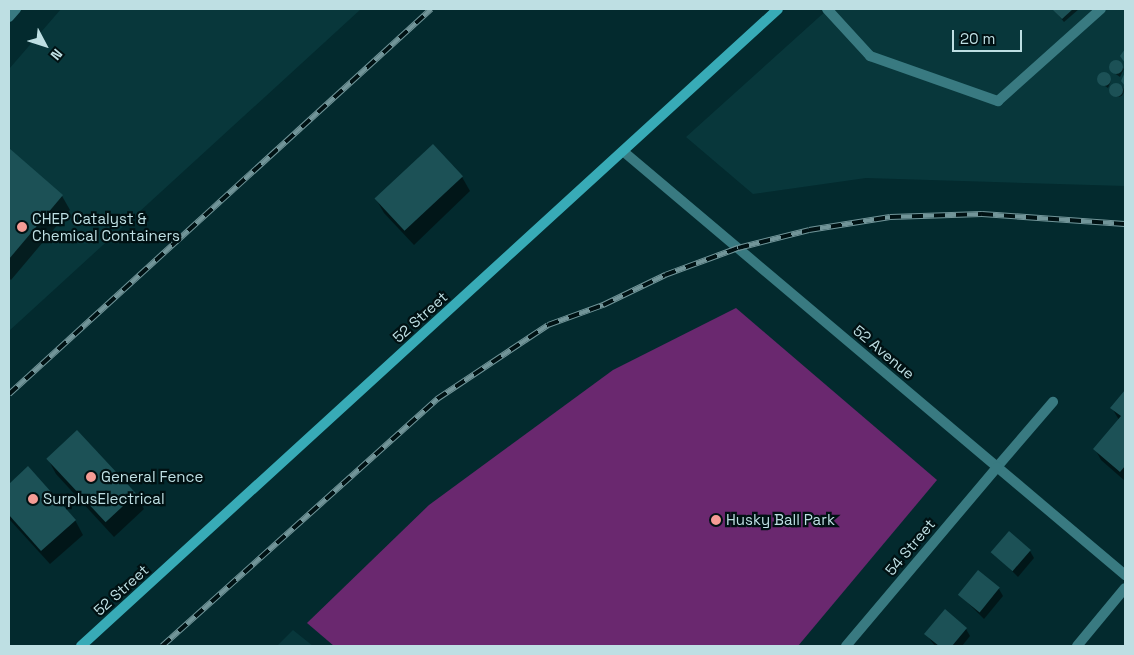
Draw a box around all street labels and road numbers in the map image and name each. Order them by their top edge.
street label: 52 Street [389,288,451,346]
street label: 52 Avenue [850,321,918,383]
street label: 54 Street [881,515,939,579]
street label: 52 Street [90,561,152,619]

